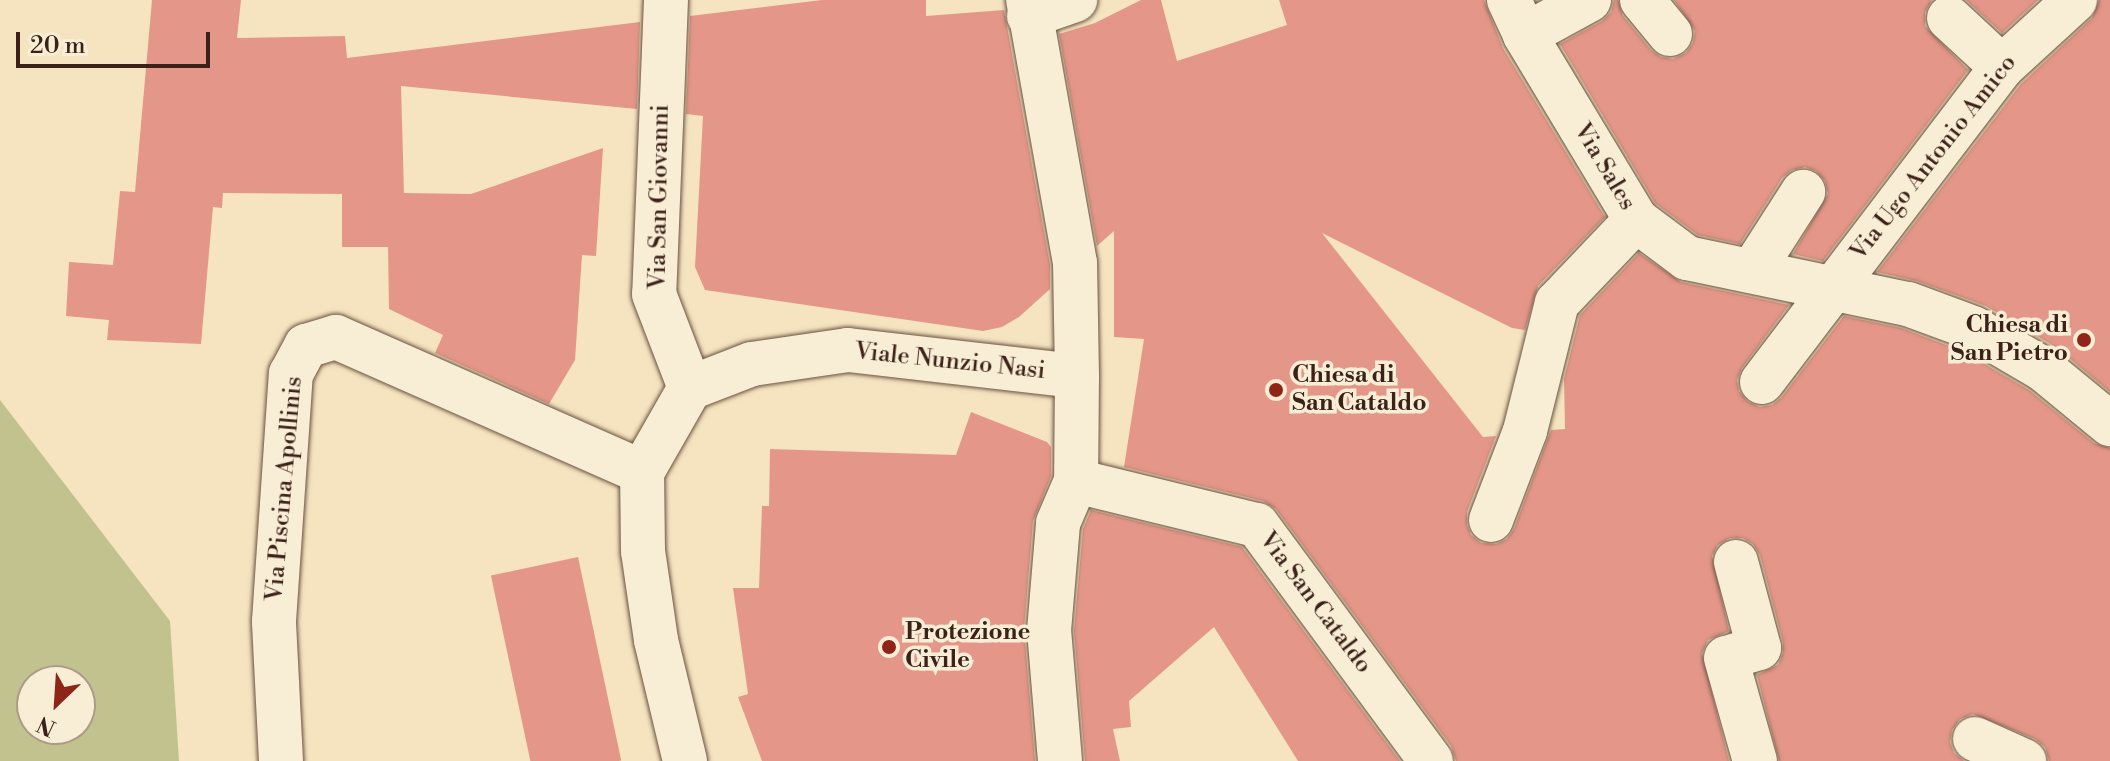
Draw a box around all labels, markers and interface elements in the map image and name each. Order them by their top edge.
scale bar [20,16,214,66]
text: 20 m [30,31,86,61]
street label: Via Ugo Antonio Amico [1845,49,2023,267]
street label: Via San Giovanni [644,104,676,290]
street label: Via Sales [1567,118,1641,216]
place label: Chiesa di San Pietro [1951,312,2068,368]
marker: Chiesa di San Pietro [2075,331,2093,349]
street label: Viale Nunzio Nasi [853,338,1047,386]
place label: Chiesa di San Cataldo [1292,362,1427,418]
street label: Via Piscina Apollinis [261,375,309,603]
marker: Chiesa di San Cataldo [1267,381,1285,399]
street label: Via San Cataldo [1252,527,1378,679]
place label: Protezione Civile [905,619,1030,675]
marker: Protezione Civile [880,638,898,656]
north arrow [16,665,96,745]
text: N [33,709,60,741]

